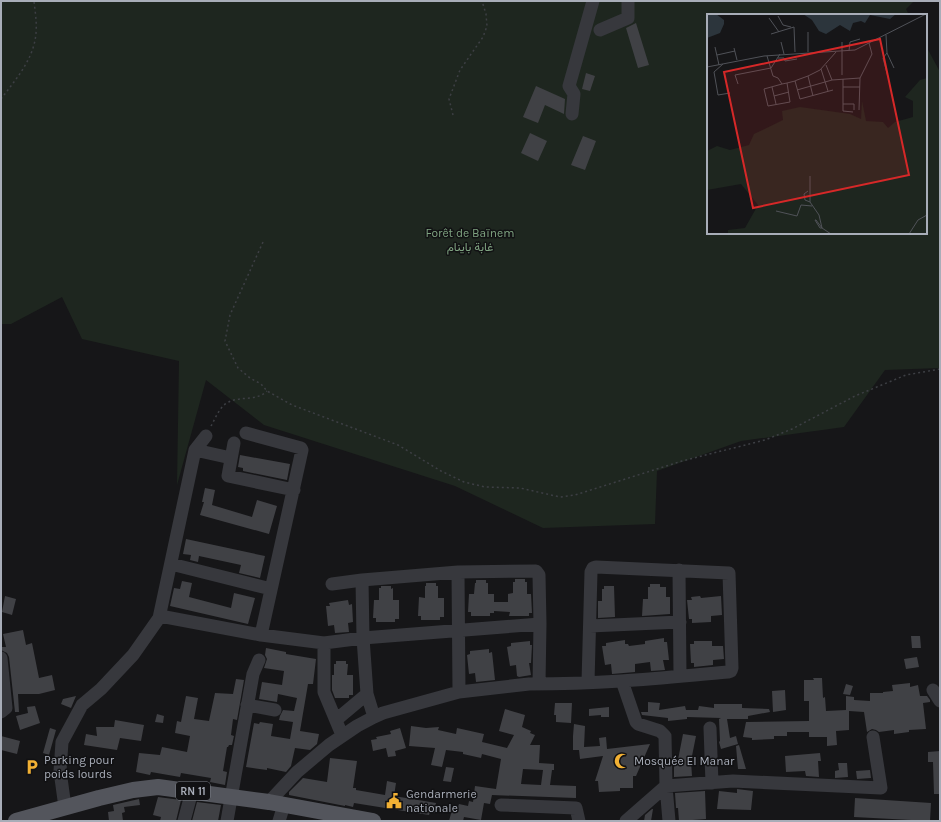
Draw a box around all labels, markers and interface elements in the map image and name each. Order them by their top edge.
inset map [707,14,927,234]
park label: Forêt de Baïnem غابة باينام [426,226,514,255]
mosque icon: Mosquée El Manar [613,752,631,770]
place label: Parking pour poids lourds [44,753,115,781]
place label: Mosquée El Manar [634,754,735,768]
parking icon: Parking pour poids lourds [23,758,41,776]
road number: RN 11 [176,782,210,800]
place label: Gendarmerie nationale [406,787,477,815]
public building icon: Gendarmerie nationale [385,792,403,810]

